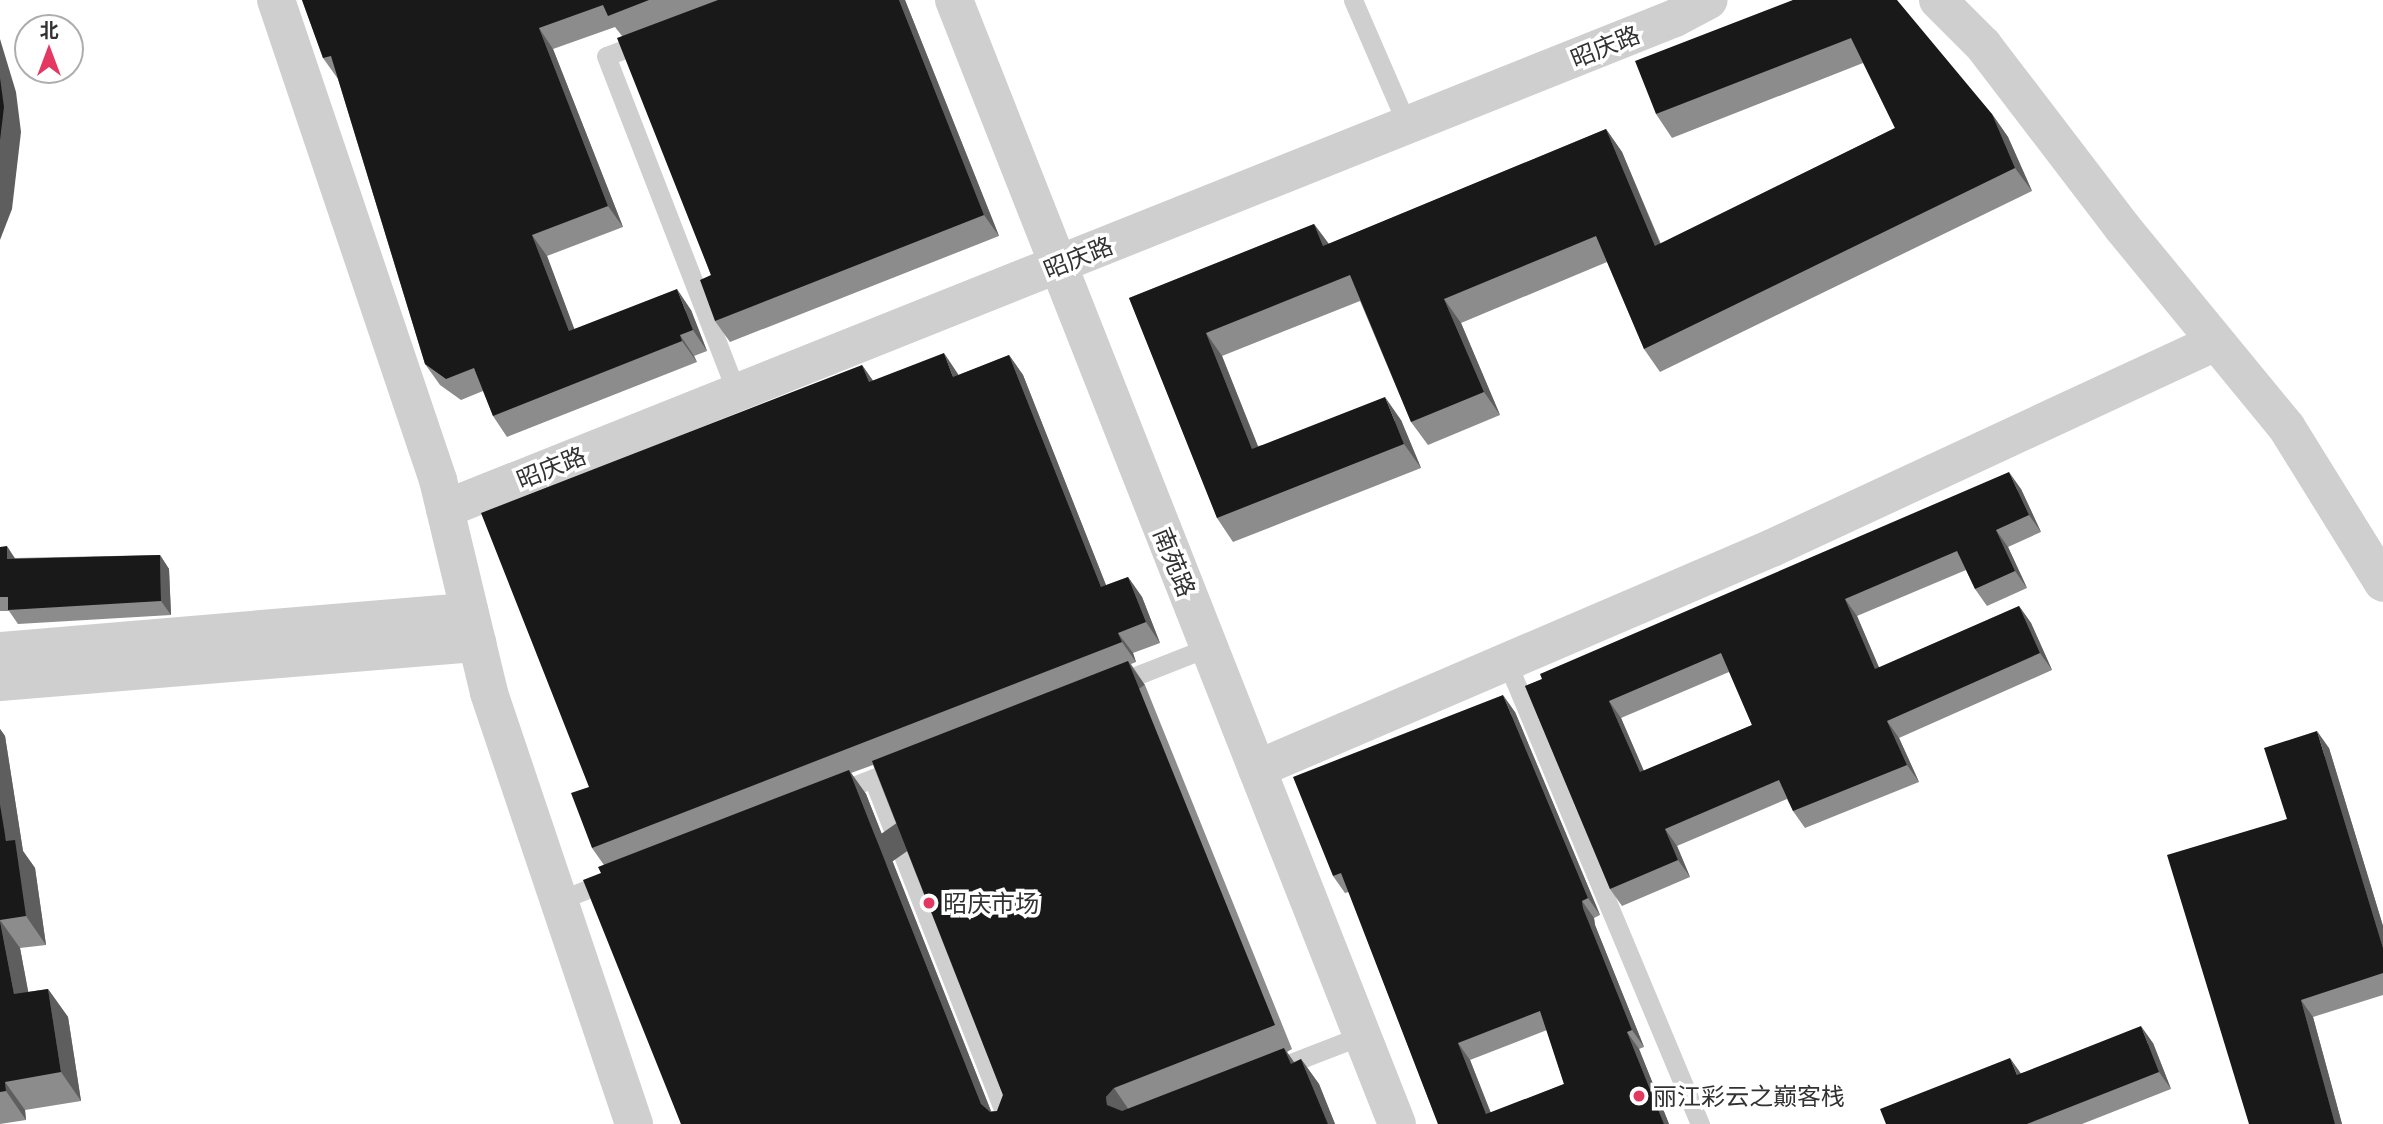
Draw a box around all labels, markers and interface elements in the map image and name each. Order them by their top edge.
north arrow [14,14,84,84]
text: 北 [39,18,59,41]
street label: 昭庆路 [1566,19,1644,73]
street label: 昭庆路 [1039,230,1117,284]
street label: 昭庆路 [512,440,590,494]
street label: 南苑路 [1148,523,1202,601]
place label: 昭庆市场 [943,889,1039,917]
marker: 昭庆市场 [921,895,937,911]
place label: 丽江彩云之巅客栈 [1653,1082,1845,1110]
marker: 丽江彩云之巅客栈 [1631,1088,1647,1104]

